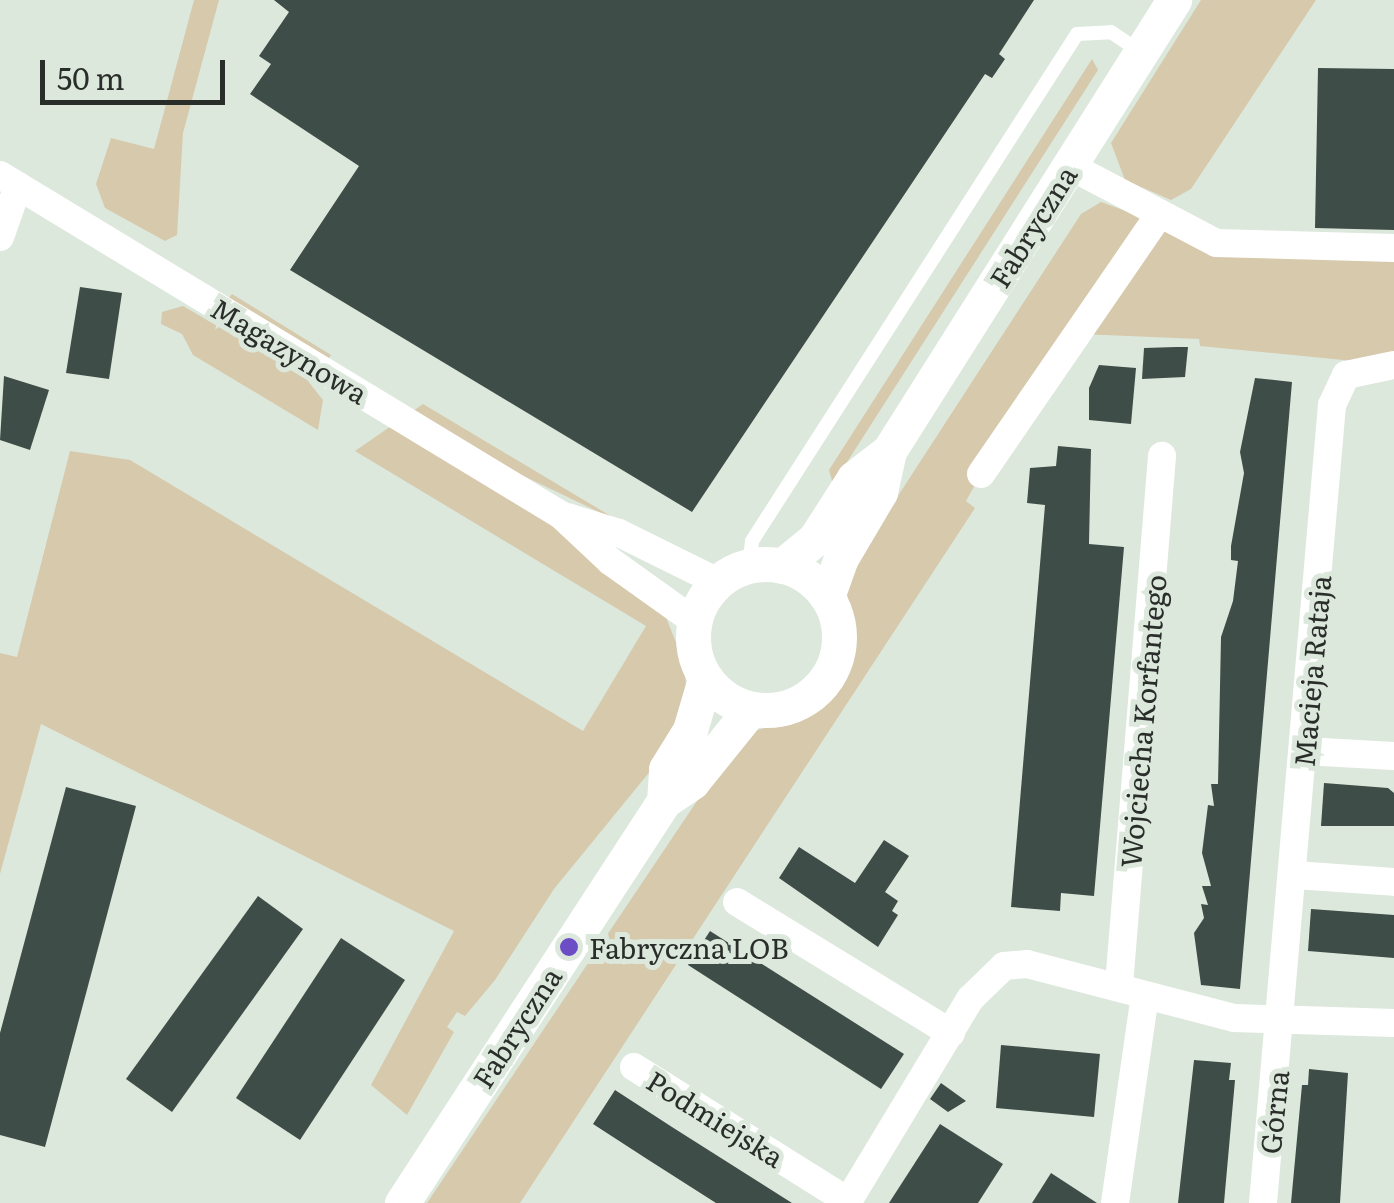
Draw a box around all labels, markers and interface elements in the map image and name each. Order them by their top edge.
scale bar [45,40,230,102]
text: 50 m [57,55,125,99]
street label: Fabryczna [981,159,1083,293]
street label: Magazynowa [206,290,374,410]
street label: Wojciecha Korfantego [1112,573,1172,869]
street label: Macieja Rataja [1286,574,1336,768]
place label: Fabryczna LOB [589,930,789,964]
marker: Fabryczna LOB [558,936,580,958]
street label: Fabryczna [465,960,567,1094]
street label: Podmiejska [641,1063,791,1173]
street label: Górna [1252,1068,1294,1156]

